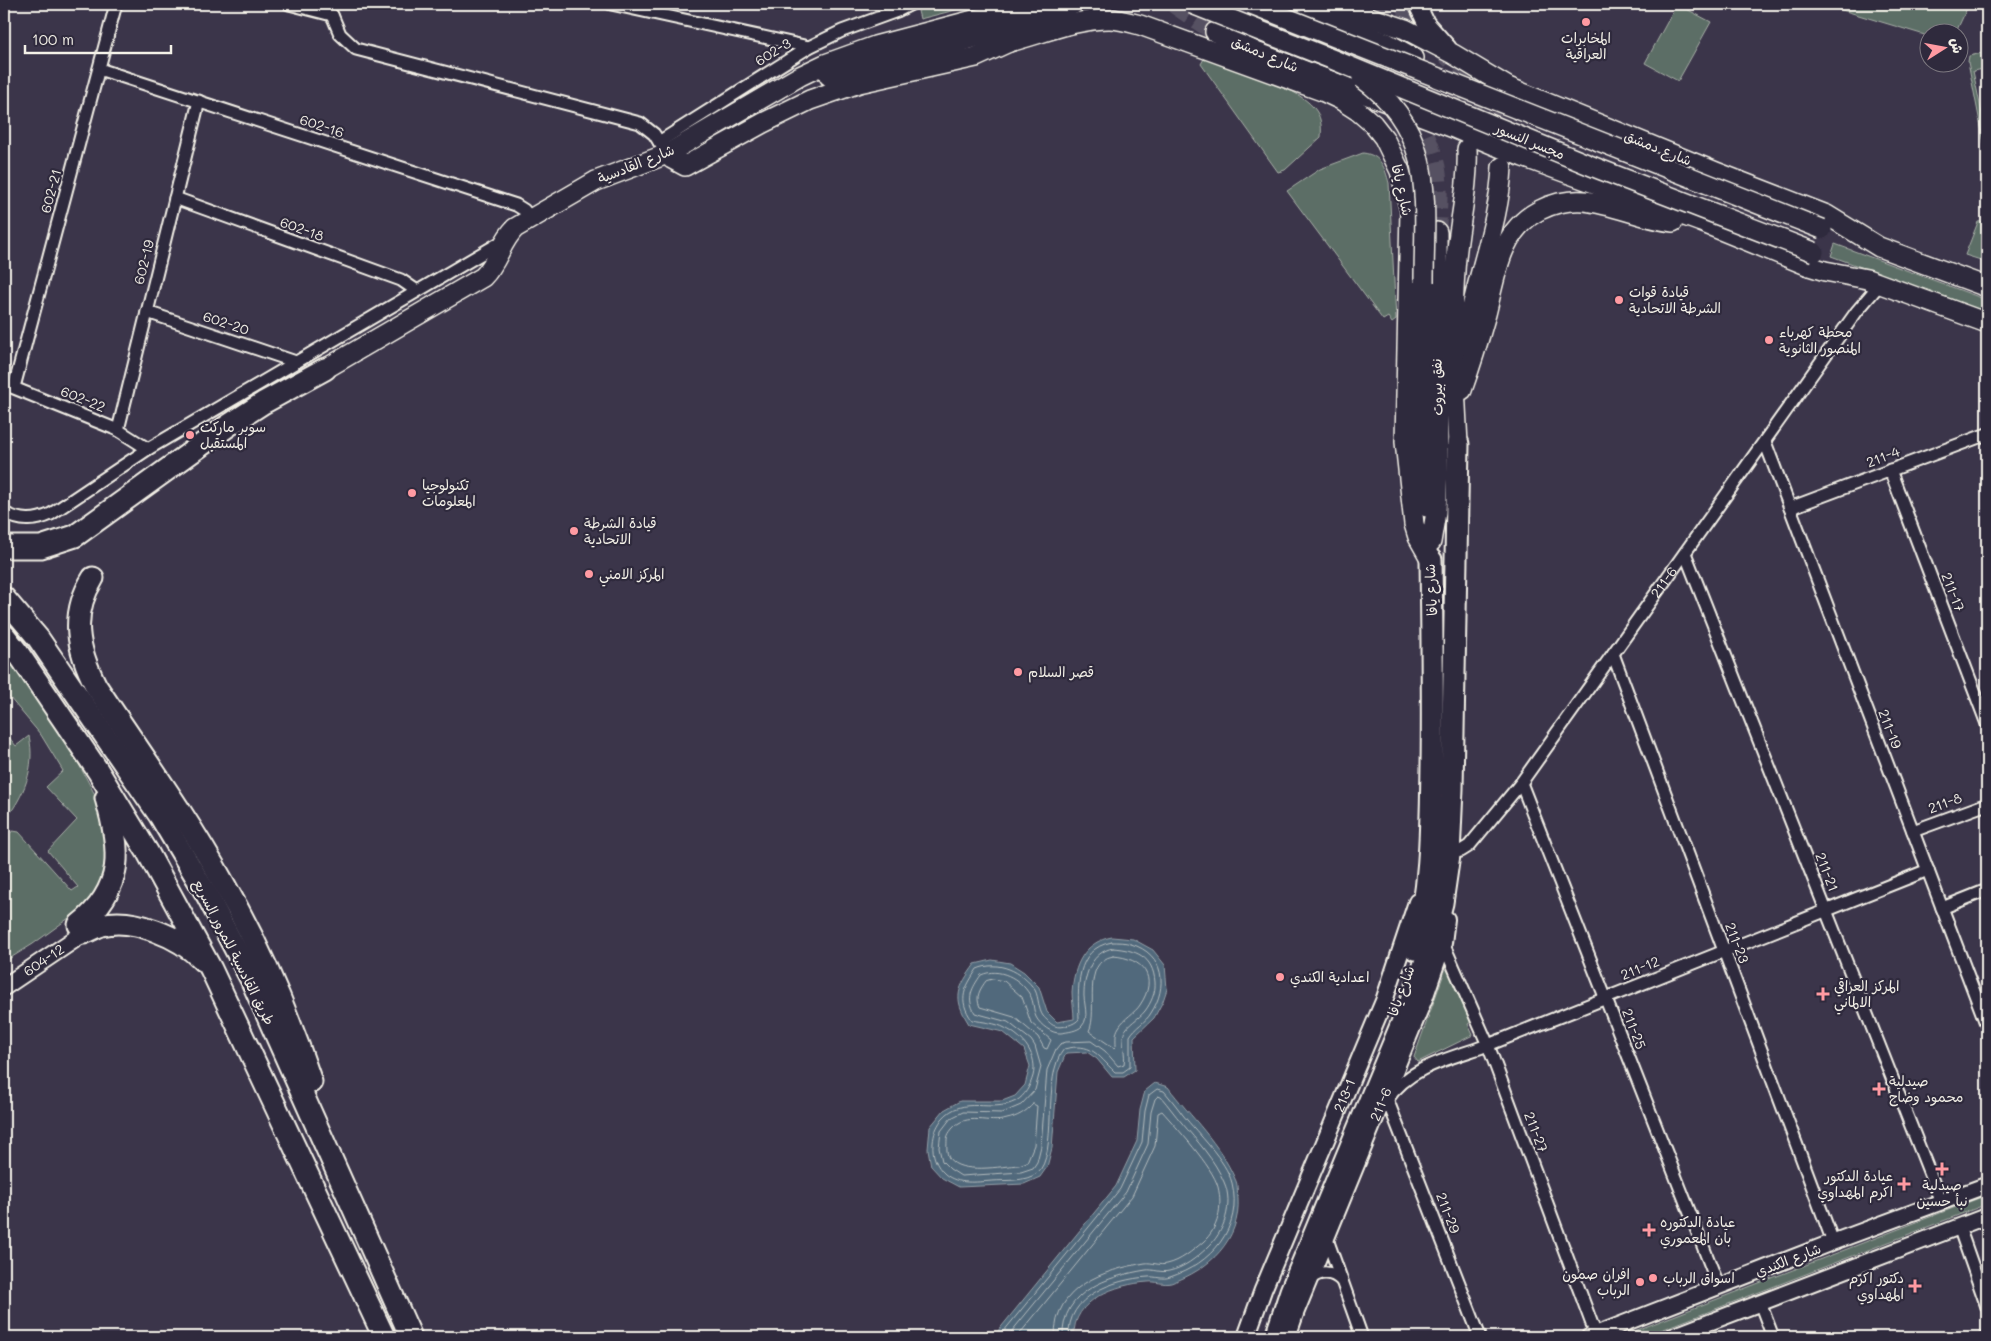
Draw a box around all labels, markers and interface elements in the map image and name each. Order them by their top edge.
marker: المخابرات العراقية [1580,16,1592,28]
scale bar [25,22,171,54]
north arrow [1918,22,1968,72]
place label: المخابرات العراقية [1561,28,1611,63]
text: 100 m [32,29,74,49]
street label: شارع دمشق [1228,31,1302,77]
street label: 602-3 [751,33,794,70]
text: ش [1946,36,1968,55]
street label: 602-16 [298,109,347,142]
street label: مجسر النسور [1491,118,1568,163]
street label: شارع دمشق [1621,125,1695,171]
street label: شارع القادسية [595,139,677,189]
street label: شارع يافا [1386,162,1418,218]
street label: 602-21 [36,167,65,215]
street label: 602-18 [278,212,327,245]
street label: 602-19 [129,238,158,286]
place label: قيادة قوات الشرطة الاتحادية [1629,282,1721,317]
marker: قيادة قوات الشرطة الاتحادية [1613,294,1625,306]
street label: 602-20 [201,306,252,339]
place label: محطة كهرباء المنصور الثانوية [1779,322,1861,358]
marker: محطة كهرباء المنصور الثانوية [1763,334,1775,346]
street label: نفق بيروت [1427,358,1446,416]
street label: 602-22 [58,381,108,416]
place label: سوبر ماركت المستقبل [200,417,266,452]
marker: سوبر ماركت المستقبل [184,429,196,441]
street label: 211-4 [1863,441,1903,472]
place label: تكنولوجيا المعلومات [422,475,476,510]
marker: تكنولوجيا المعلومات [406,487,418,499]
place label: قيادة الشرطة الاتحادية [584,513,657,548]
marker: قيادة الشرطة الاتحادية [568,525,580,537]
street label: 211-6 [1646,562,1681,602]
street label: شارع يافا [1420,563,1442,617]
place label: المركز الامني [599,564,664,587]
marker: المركز الامني [583,568,595,580]
street label: 211-17 [1937,570,1970,614]
place label: قصر السلام [1028,662,1094,683]
marker: قصر السلام [1012,666,1024,678]
street label: 211-19 [1874,706,1907,751]
street label: 211-8 [1925,788,1964,817]
street label: 211-21 [1811,850,1844,894]
street label: طريق القادسية للمرور السريع [188,876,280,1029]
street label: 211-23 [1721,920,1754,966]
street label: 604-12 [19,939,68,980]
street label: 211-12 [1618,951,1662,984]
street label: شارع يافا [1383,963,1419,1019]
place label: اعدادية الكندي [1290,967,1369,988]
marker: اعدادية الكندي [1274,971,1286,983]
place label: المركز العراقي الالماني [1834,976,1899,1015]
marker: المركز العراقي الالماني [1816,987,1830,1001]
street label: 211-25 [1618,1006,1651,1052]
place label: صيدلية محمود وضاح [1889,1071,1964,1107]
street label: 213-1 [1329,1076,1359,1115]
marker: صيدلية محمود وضاح [1873,1083,1885,1095]
street label: 211-6 [1365,1084,1396,1124]
street label: 211-27 [1520,1109,1553,1155]
marker: صيدلية نبأ حسين [1936,1163,1948,1175]
place label: عيادة الدكتور اكرم المهداوي [1817,1166,1893,1203]
place label: صيدلية نبأ حسين [1916,1175,1968,1210]
marker: عيادة الدكتور اكرم المهداوي [1897,1177,1911,1191]
street label: 211-29 [1432,1190,1465,1236]
place label: عيادة الدكتوره بان المعموري [1660,1212,1735,1249]
marker: عيادة الدكتوره بان المعموري [1642,1223,1656,1237]
street label: شارع الكندي [1752,1238,1824,1283]
place label: افران صمون الرباب [1562,1264,1630,1299]
place label: اسواق الرباب [1663,1268,1735,1287]
place label: دكتور اكرم المهداوي [1849,1268,1904,1305]
marker: اسواق الرباب [1647,1272,1659,1284]
marker: افران صمون الرباب [1634,1276,1646,1288]
marker: دكتور اكرم المهداوي [1908,1279,1922,1293]

